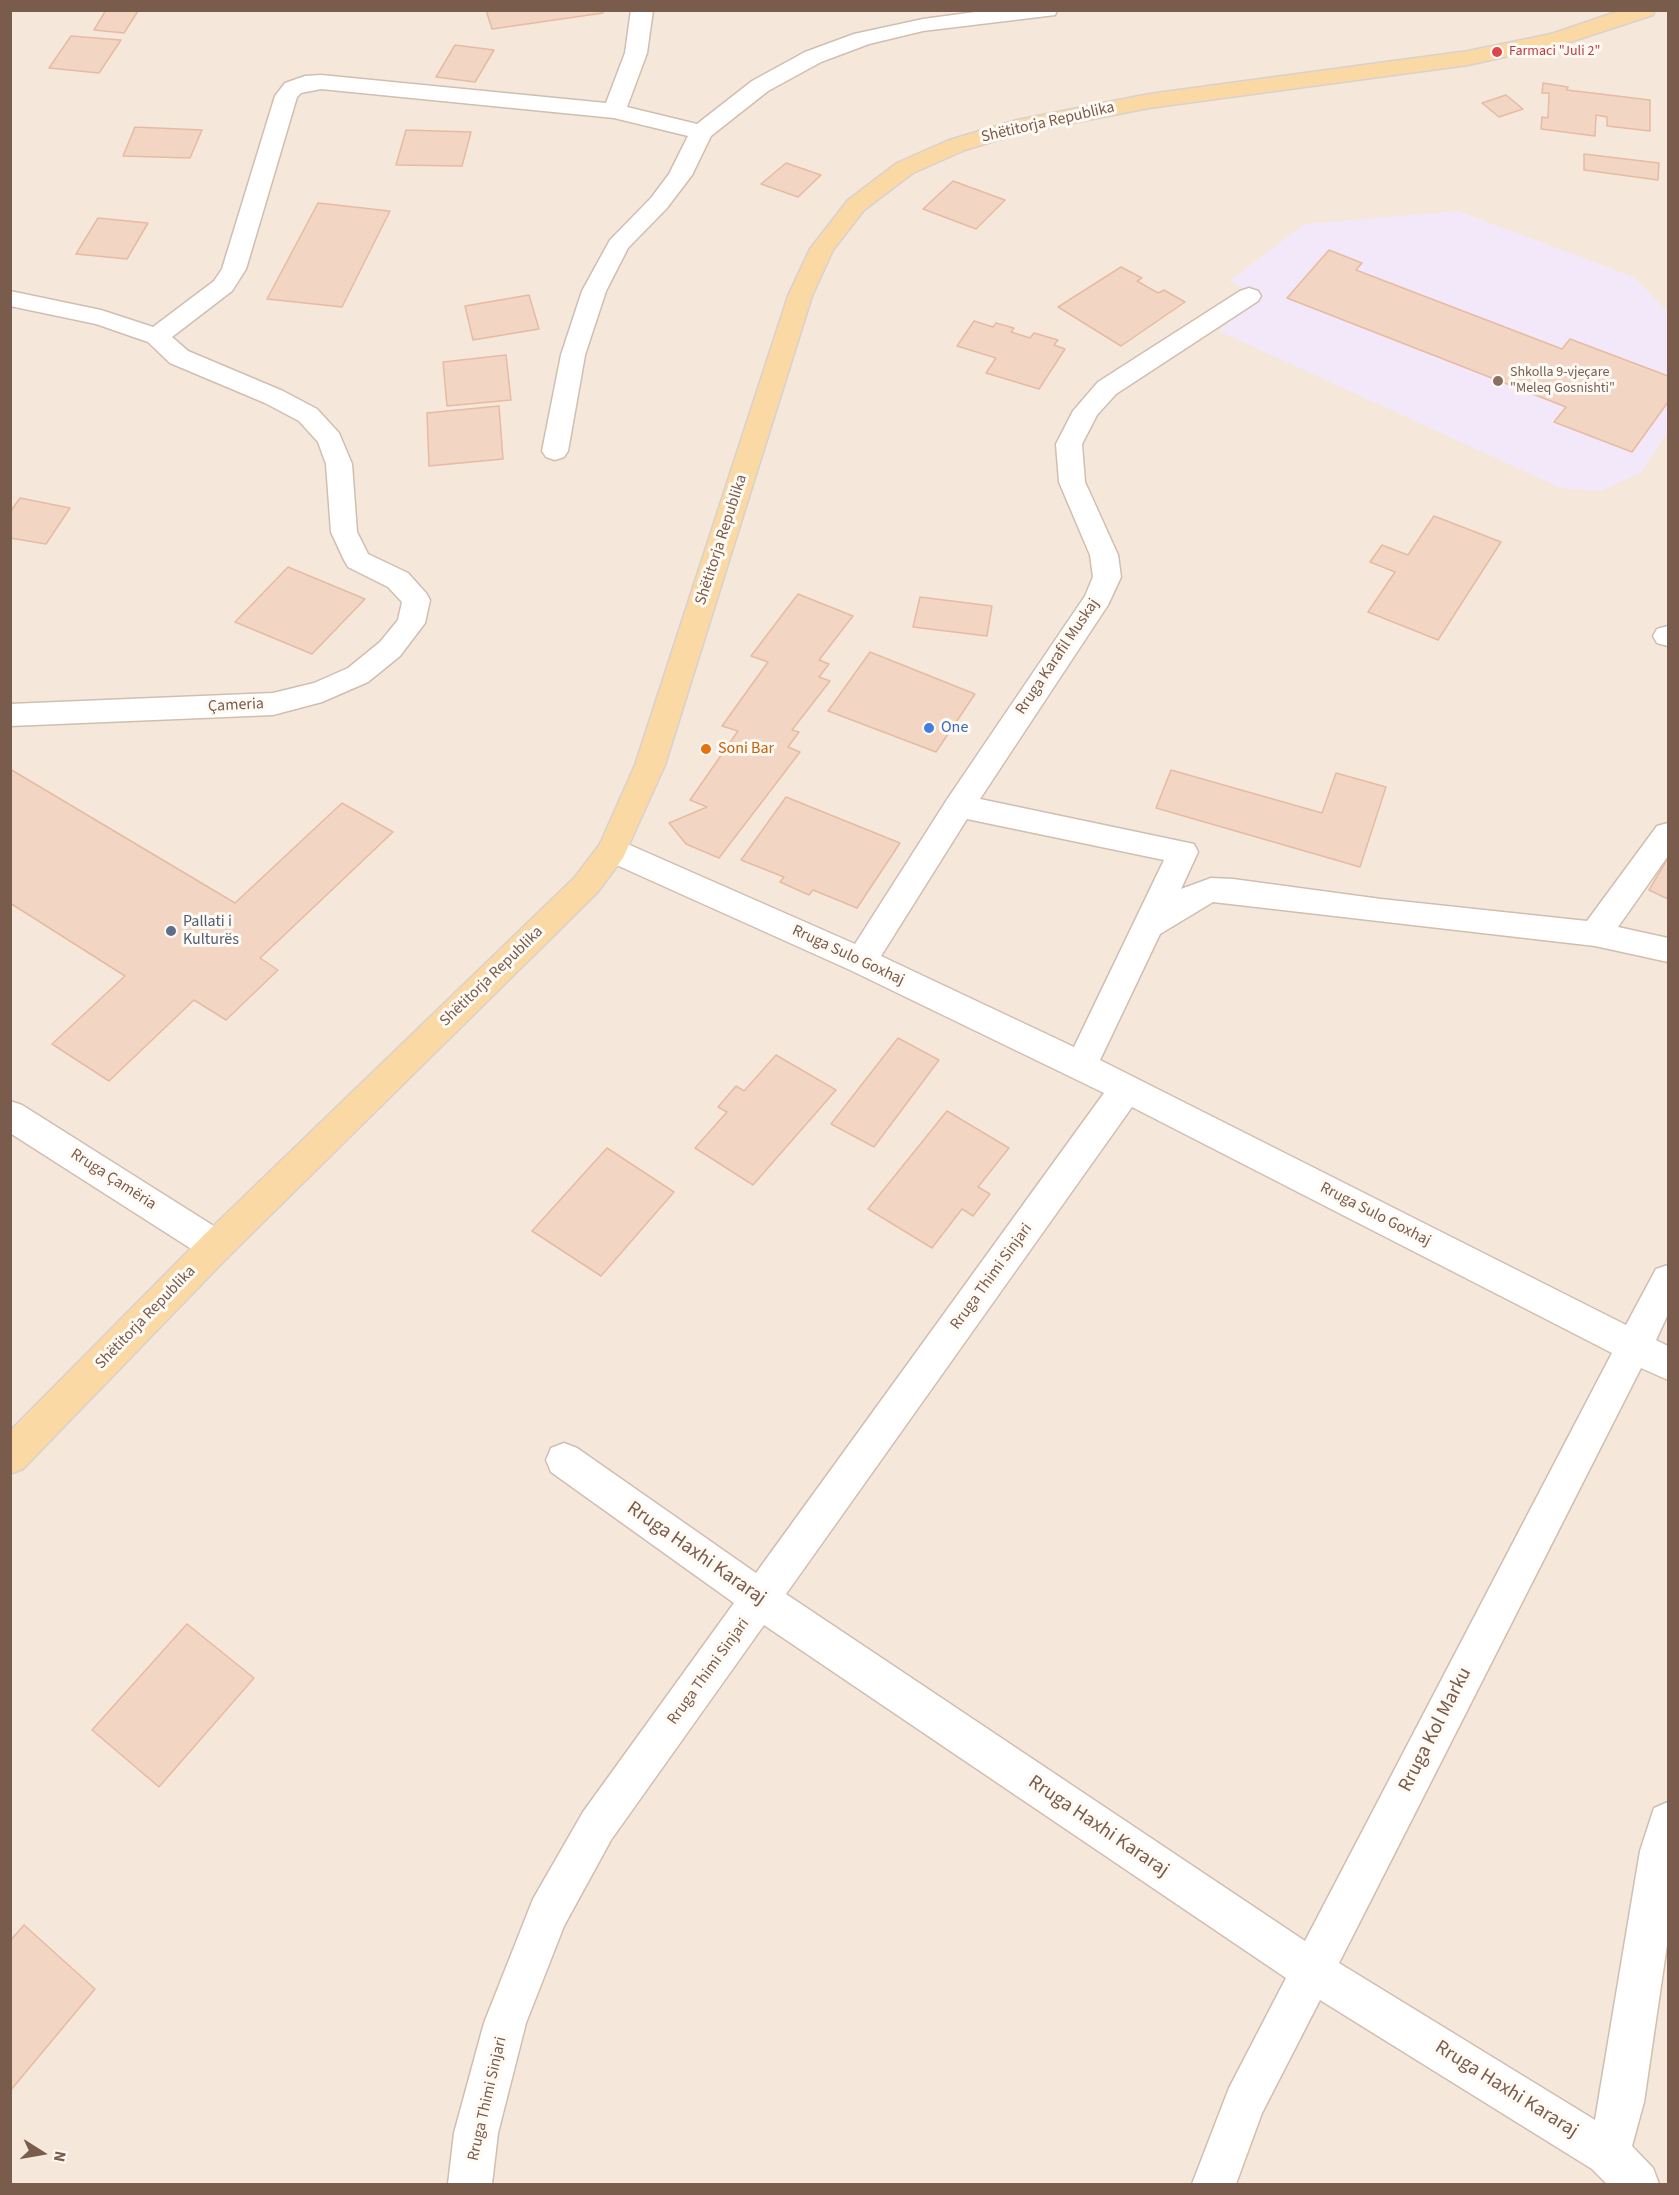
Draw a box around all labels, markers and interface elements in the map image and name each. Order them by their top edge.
place label: Farmaci "Juli 2" [1509,44,1600,60]
marker: Farmaci "Juli 2" [1490,45,1504,59]
street label: Shëtitorja Republika [980,98,1116,148]
place label: Shkolla 9-vjeçare "Meleq Gosnishti" [1510,365,1615,398]
marker: Shkolla 9-vjeçare "Meleq Gosnishti" [1491,374,1505,388]
street label: Shëtitorja Republika [692,472,752,608]
street label: Rruga Karafil Muskaj [1012,595,1104,719]
street label: Çameria [208,695,264,717]
place label: One [941,718,968,738]
marker: One [922,721,936,735]
place label: Soni Bar [718,739,774,759]
marker: Soni Bar [699,742,713,756]
place label: Pallati i Kulturës [183,912,239,950]
street label: Rruga Sulo Goxhaj [789,922,907,990]
street label: Shëtitorja Republika [436,923,548,1031]
marker: Pallati i Kulturës [164,924,178,938]
street label: Rruga Çamëria [67,1145,159,1215]
street label: Rruga Sulo Goxhaj [1316,1179,1434,1251]
street label: Rruga Thimi Sinjari [947,1220,1037,1334]
street label: Shëtitorja Republika [92,1262,200,1374]
street label: Rruga Haxhi Kararaj [622,1497,770,1611]
street label: Rruga Thimi Sinjari [664,1615,754,1729]
street label: Rruga Kol Marku [1394,1664,1478,1796]
street label: Rruga Haxhi Kararaj [1023,1771,1173,1883]
street label: Rruga Thimi Sinjari [464,2035,512,2163]
street label: Rruga Haxhi Kararaj [1430,2036,1582,2144]
north arrow [12,2123,72,2183]
text: N [48,2149,71,2164]

